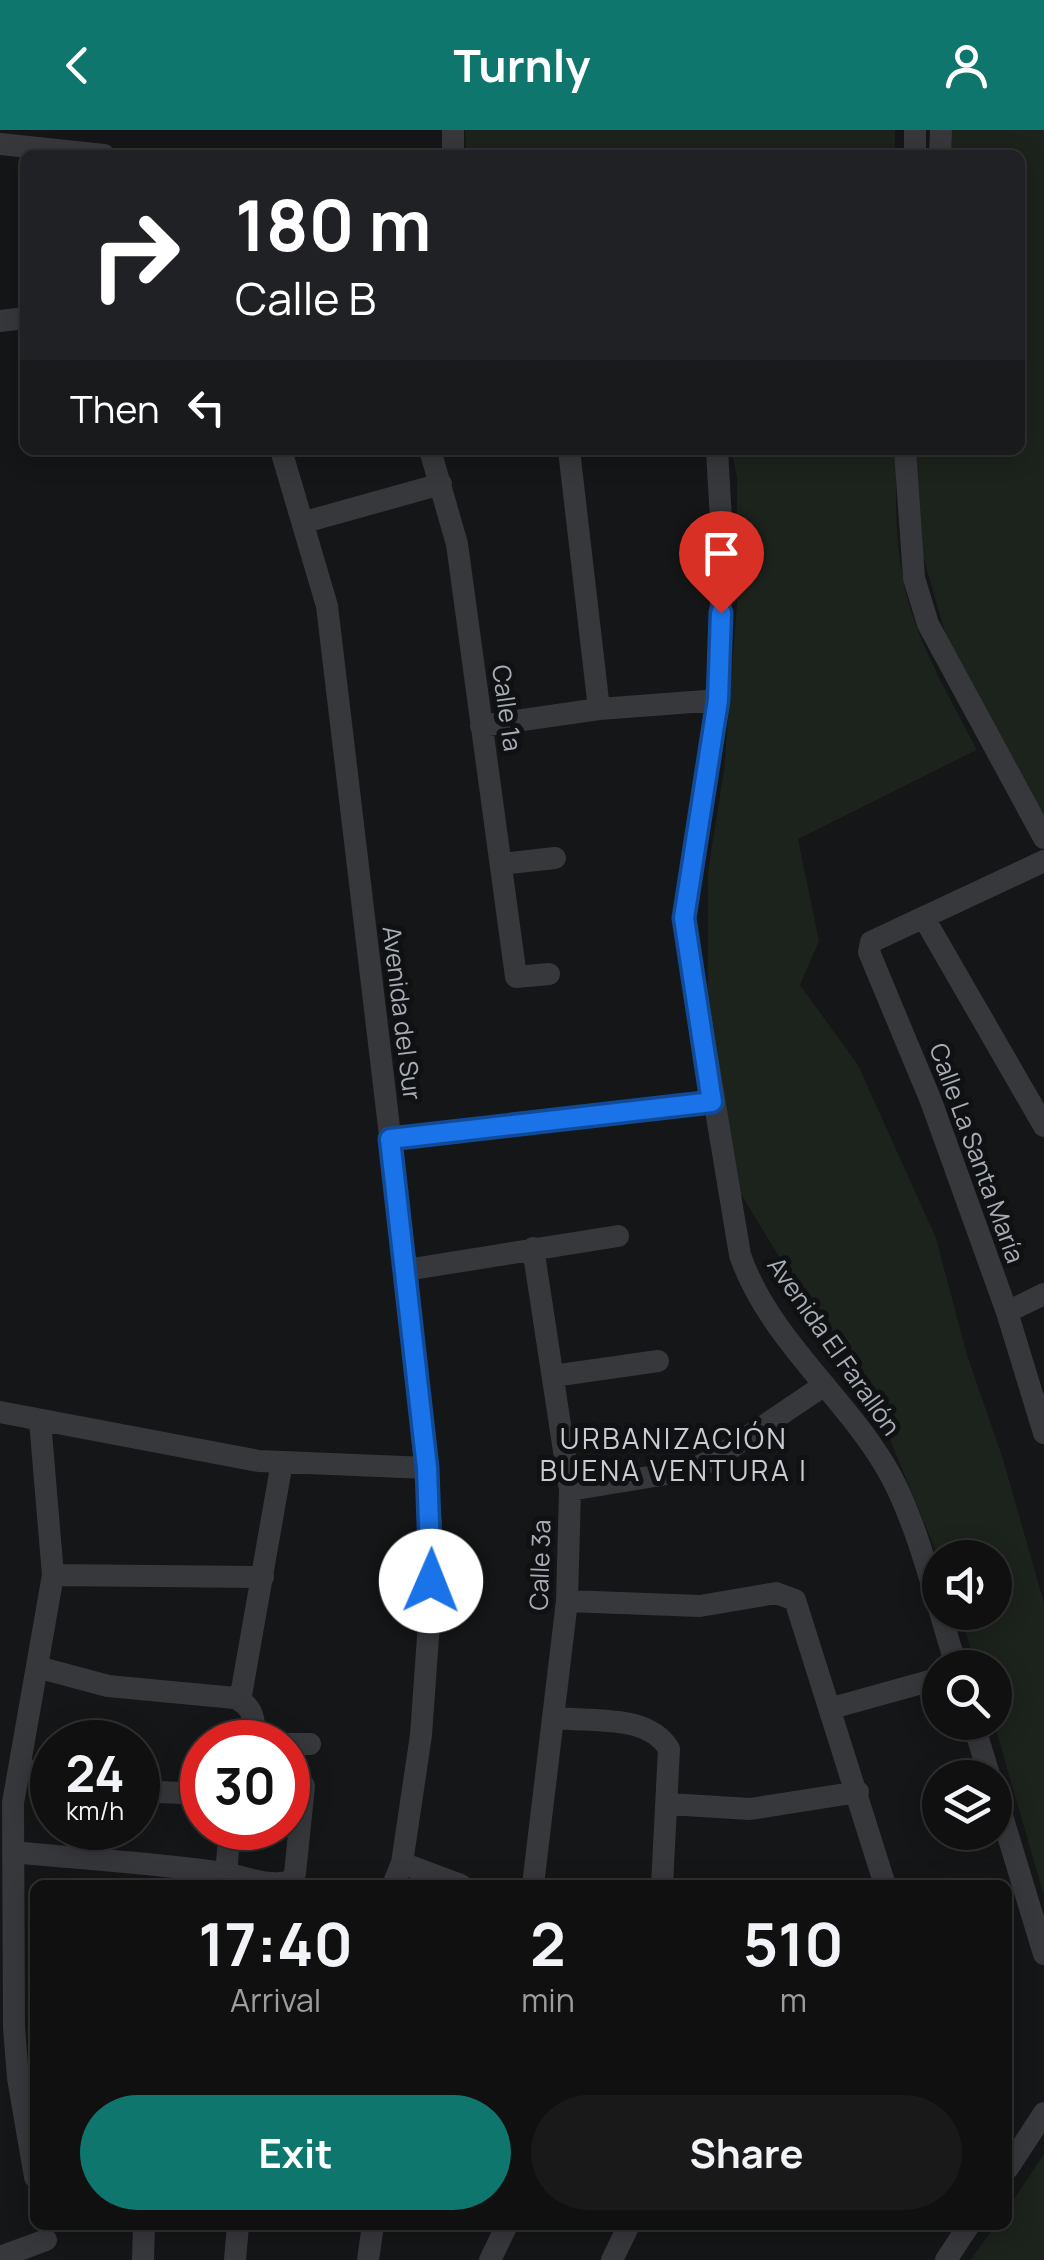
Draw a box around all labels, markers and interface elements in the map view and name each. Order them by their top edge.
text: Turnly [453,34,591,96]
icon: back [50,38,105,93]
icon: person [939,38,994,93]
text: 180 m [235,176,432,272]
icon: right [70,190,200,320]
text: Calle B [235,267,376,329]
icon: left [179,380,234,435]
text: Then [70,382,159,434]
pin [679,511,764,614]
icon: arrive [694,526,749,581]
street label: Calle 1a [484,663,531,753]
street label: Avenida del Sur [374,924,431,1102]
street label: Calle La Santa María [921,1038,1033,1268]
street label: Avenida El Farallón [760,1249,909,1442]
district label: URBANIZACIÓN BUENA VENTURA I [540,1419,808,1489]
street label: Calle 3a [520,1519,559,1611]
position arrow [379,1529,483,1633]
map controls [922,1540,1012,1850]
button: sound [922,1540,1012,1630]
button: search [922,1650,1012,1740]
speed limit sign: 30 [180,1720,310,1850]
text: 24 [65,1739,125,1807]
button: layers [922,1760,1012,1850]
text: km/h [66,1793,124,1828]
text: 17:40 [198,1902,353,1984]
text: 2 [530,1902,566,1984]
text: 510 [743,1902,844,1984]
text: Arrival [230,1978,321,2022]
text: min [521,1978,575,2022]
text: m [780,1978,807,2022]
button: Exit [80,2095,511,2210]
button: Share [531,2095,962,2210]

